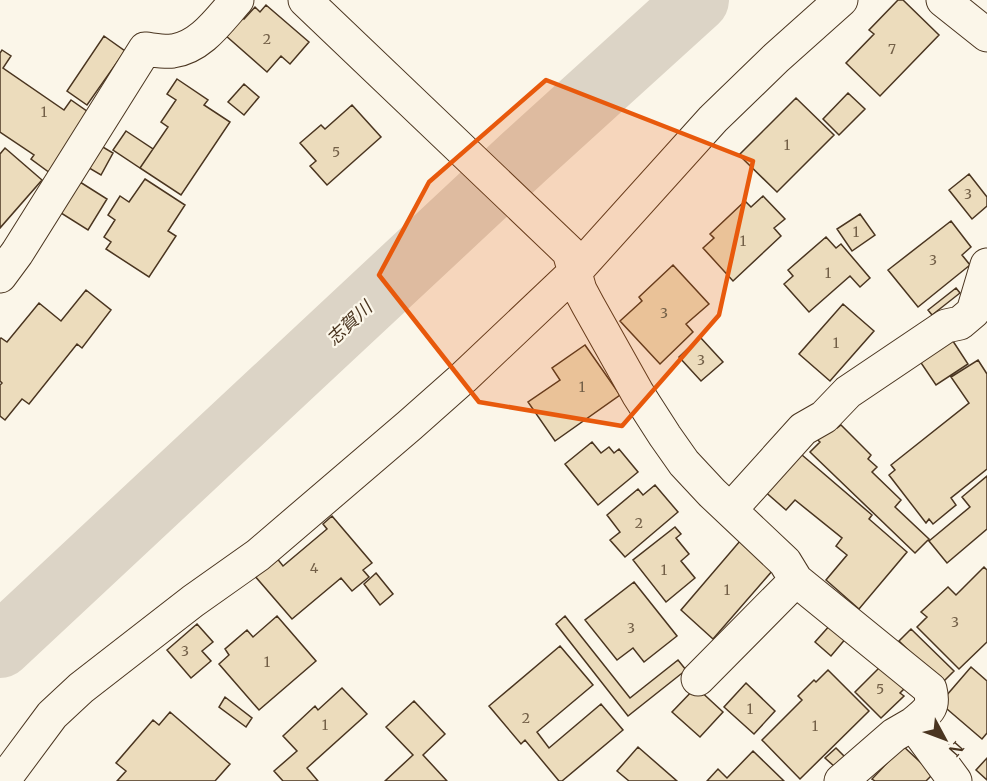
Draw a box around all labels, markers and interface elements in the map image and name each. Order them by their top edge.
house number: 2 [263,30,271,48]
house number: 7 [888,40,896,58]
house number: 1 [41,103,47,121]
house number: 1 [784,136,790,154]
house number: 5 [332,143,340,161]
house number: 3 [964,185,972,203]
house number: 1 [853,223,859,241]
house number: 1 [740,232,746,250]
house number: 3 [929,251,937,269]
house number: 1 [825,264,831,282]
water label: 志賀川 [321,295,378,350]
house number: 3 [660,304,668,322]
house number: 1 [833,334,839,352]
house number: 3 [697,351,705,369]
house number: 1 [579,378,585,396]
house number: 2 [635,514,643,532]
house number: 4 [310,559,319,577]
house number: 1 [661,561,667,579]
house number: 1 [724,581,730,599]
house number: 3 [951,613,959,631]
house number: 3 [627,619,635,637]
house number: 3 [181,642,189,660]
house number: 1 [264,653,270,671]
house number: 5 [876,680,884,698]
house number: 1 [747,700,753,718]
house number: 2 [522,709,530,727]
north arrow [915,709,975,769]
house number: 1 [322,716,328,734]
house number: 1 [812,717,818,735]
text: N [944,738,968,760]

